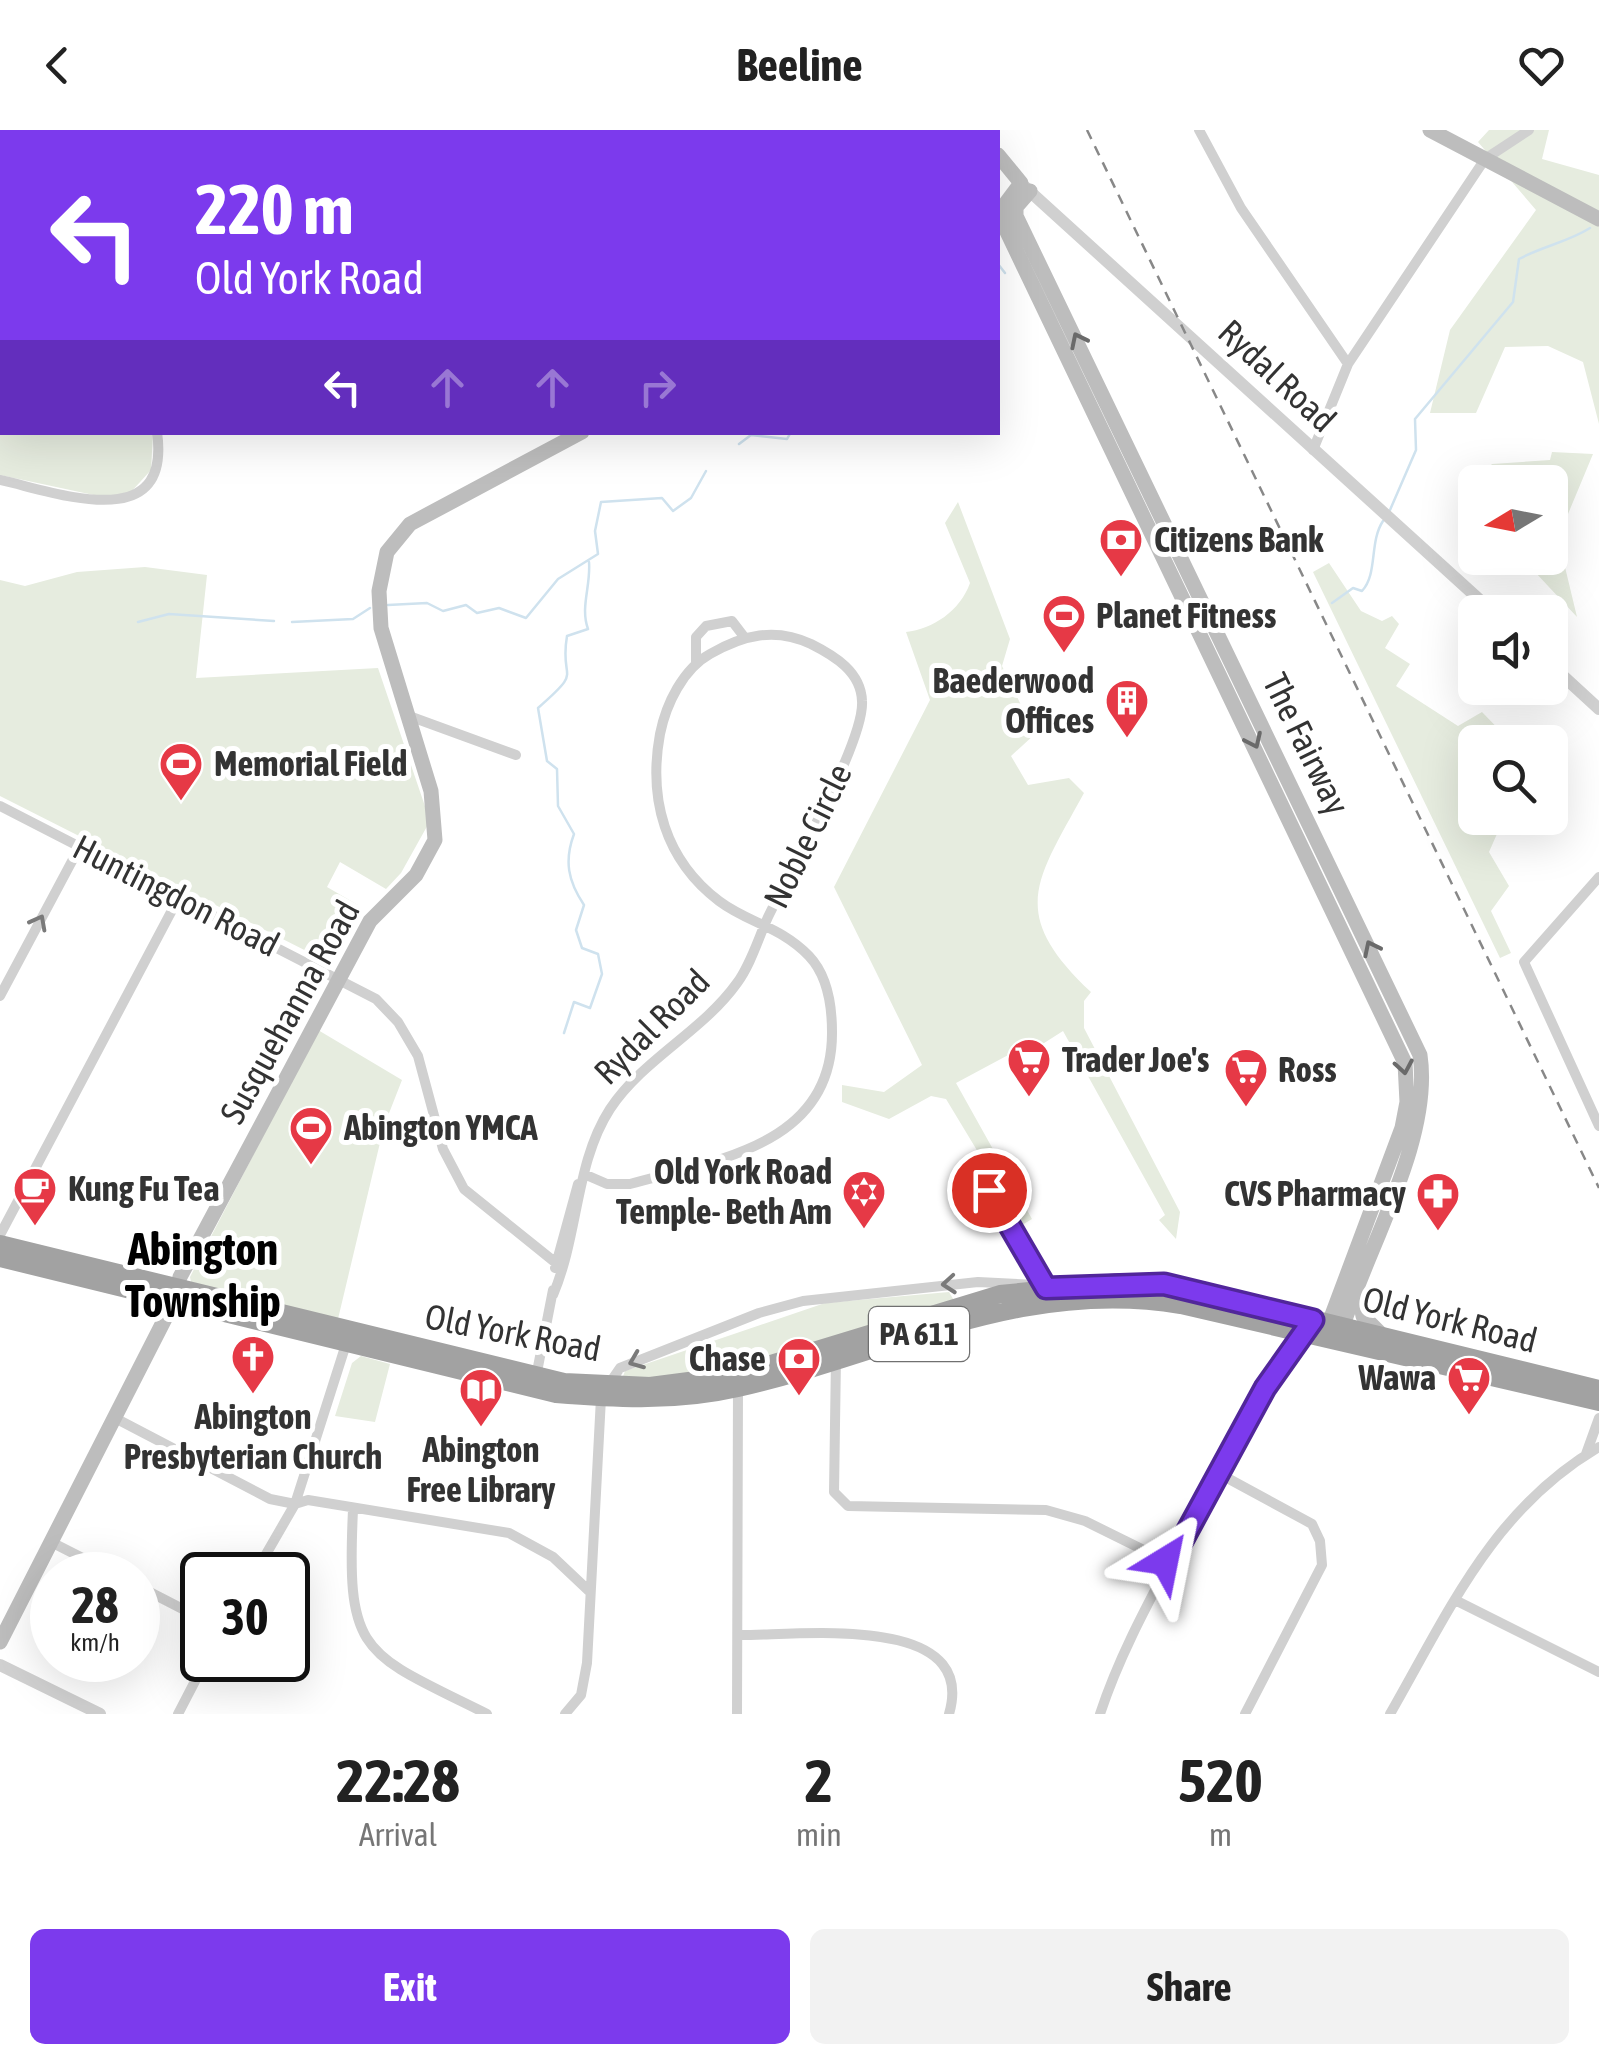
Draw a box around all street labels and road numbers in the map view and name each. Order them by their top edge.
street label: Rydal Road [1211,311,1344,439]
street label: The Fairway [1256,667,1358,820]
street label: Noble Circle [755,757,859,914]
street label: Huntingdon Road [67,826,286,964]
street label: Susquehanna Road [211,893,367,1130]
street label: Rydal Road [586,961,717,1092]
street label: Old York Road [1359,1278,1541,1360]
street label: Old York Road [422,1295,604,1369]
road number: PA 611 [869,1307,969,1361]

